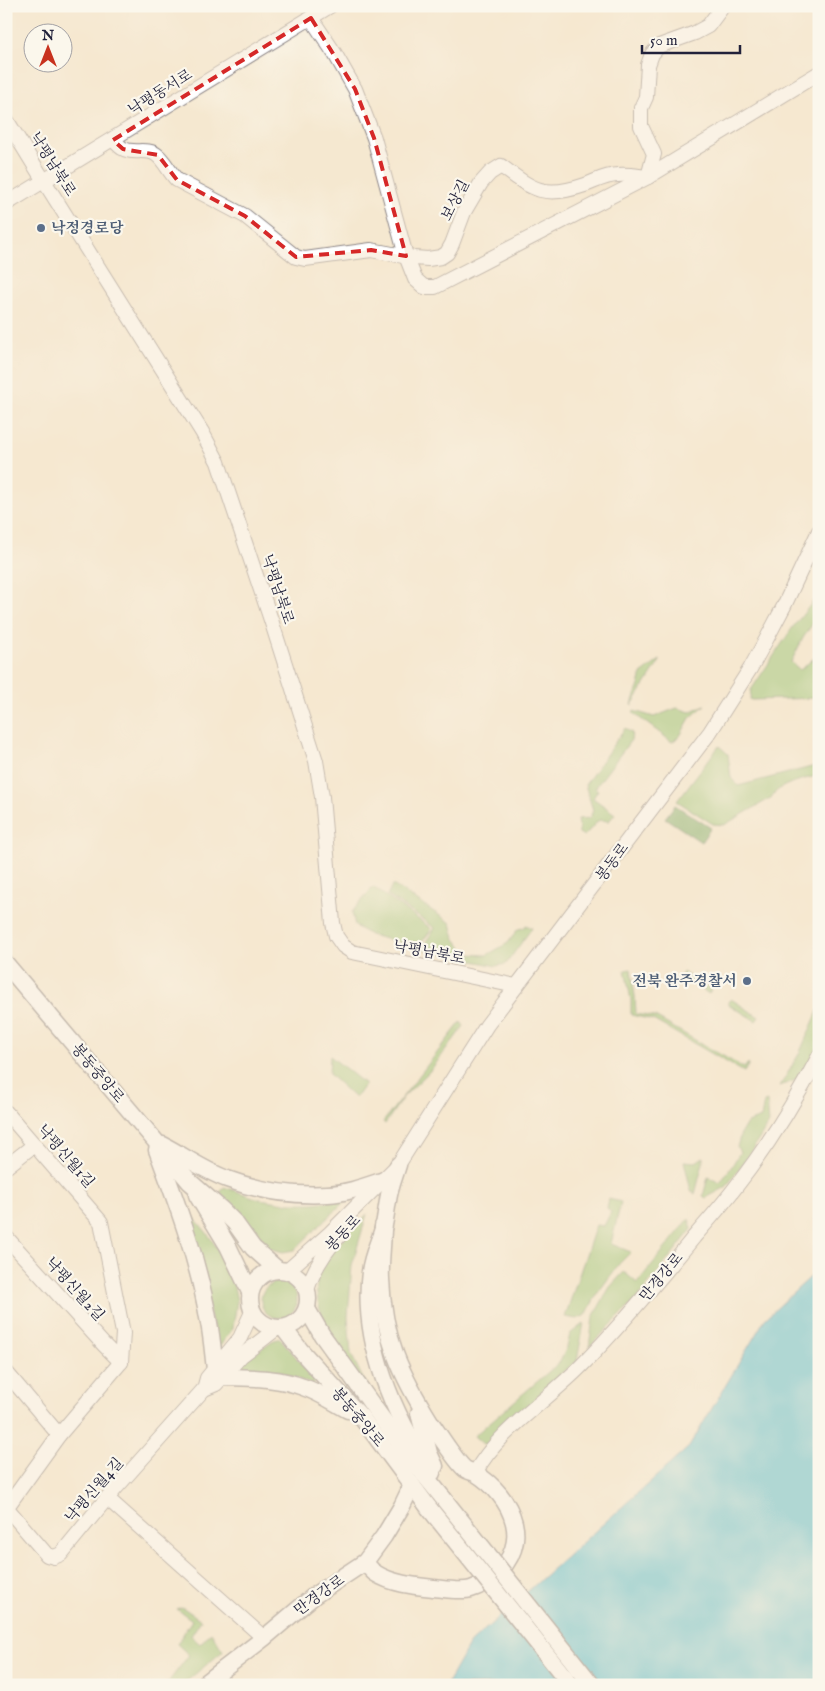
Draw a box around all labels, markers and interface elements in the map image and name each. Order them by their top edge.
north arrow [22,22,72,72]
scale bar [642,22,740,54]
text: N [41,27,54,45]
text: 50 m [650,31,678,50]
street label: 낙평동서로 [125,65,196,120]
street label: 낙평남북로 [25,129,80,200]
street label: 보상길 [437,177,474,224]
place label: 낙정경로당 [51,219,124,238]
marker: 낙정경로당 [35,222,47,234]
street label: 낙평남북로 [257,552,298,627]
street label: 봉동로 [592,839,633,885]
street label: 낙평남북로 [392,936,467,969]
place label: 전북 완주경찰서 [632,972,737,991]
marker: 전북 완주경찰서 [741,975,753,987]
street label: 봉동중앙로 [67,1039,129,1108]
street label: 낙평신월1길 [33,1121,98,1192]
street label: 봉동로 [322,1211,365,1256]
street label: 만경강로 [635,1249,688,1306]
street label: 낙평신월2길 [41,1253,108,1325]
street label: 봉동중앙로 [327,1383,389,1452]
street label: 낙평신월4길 [61,1454,128,1527]
street label: 만경강로 [290,1570,349,1620]

